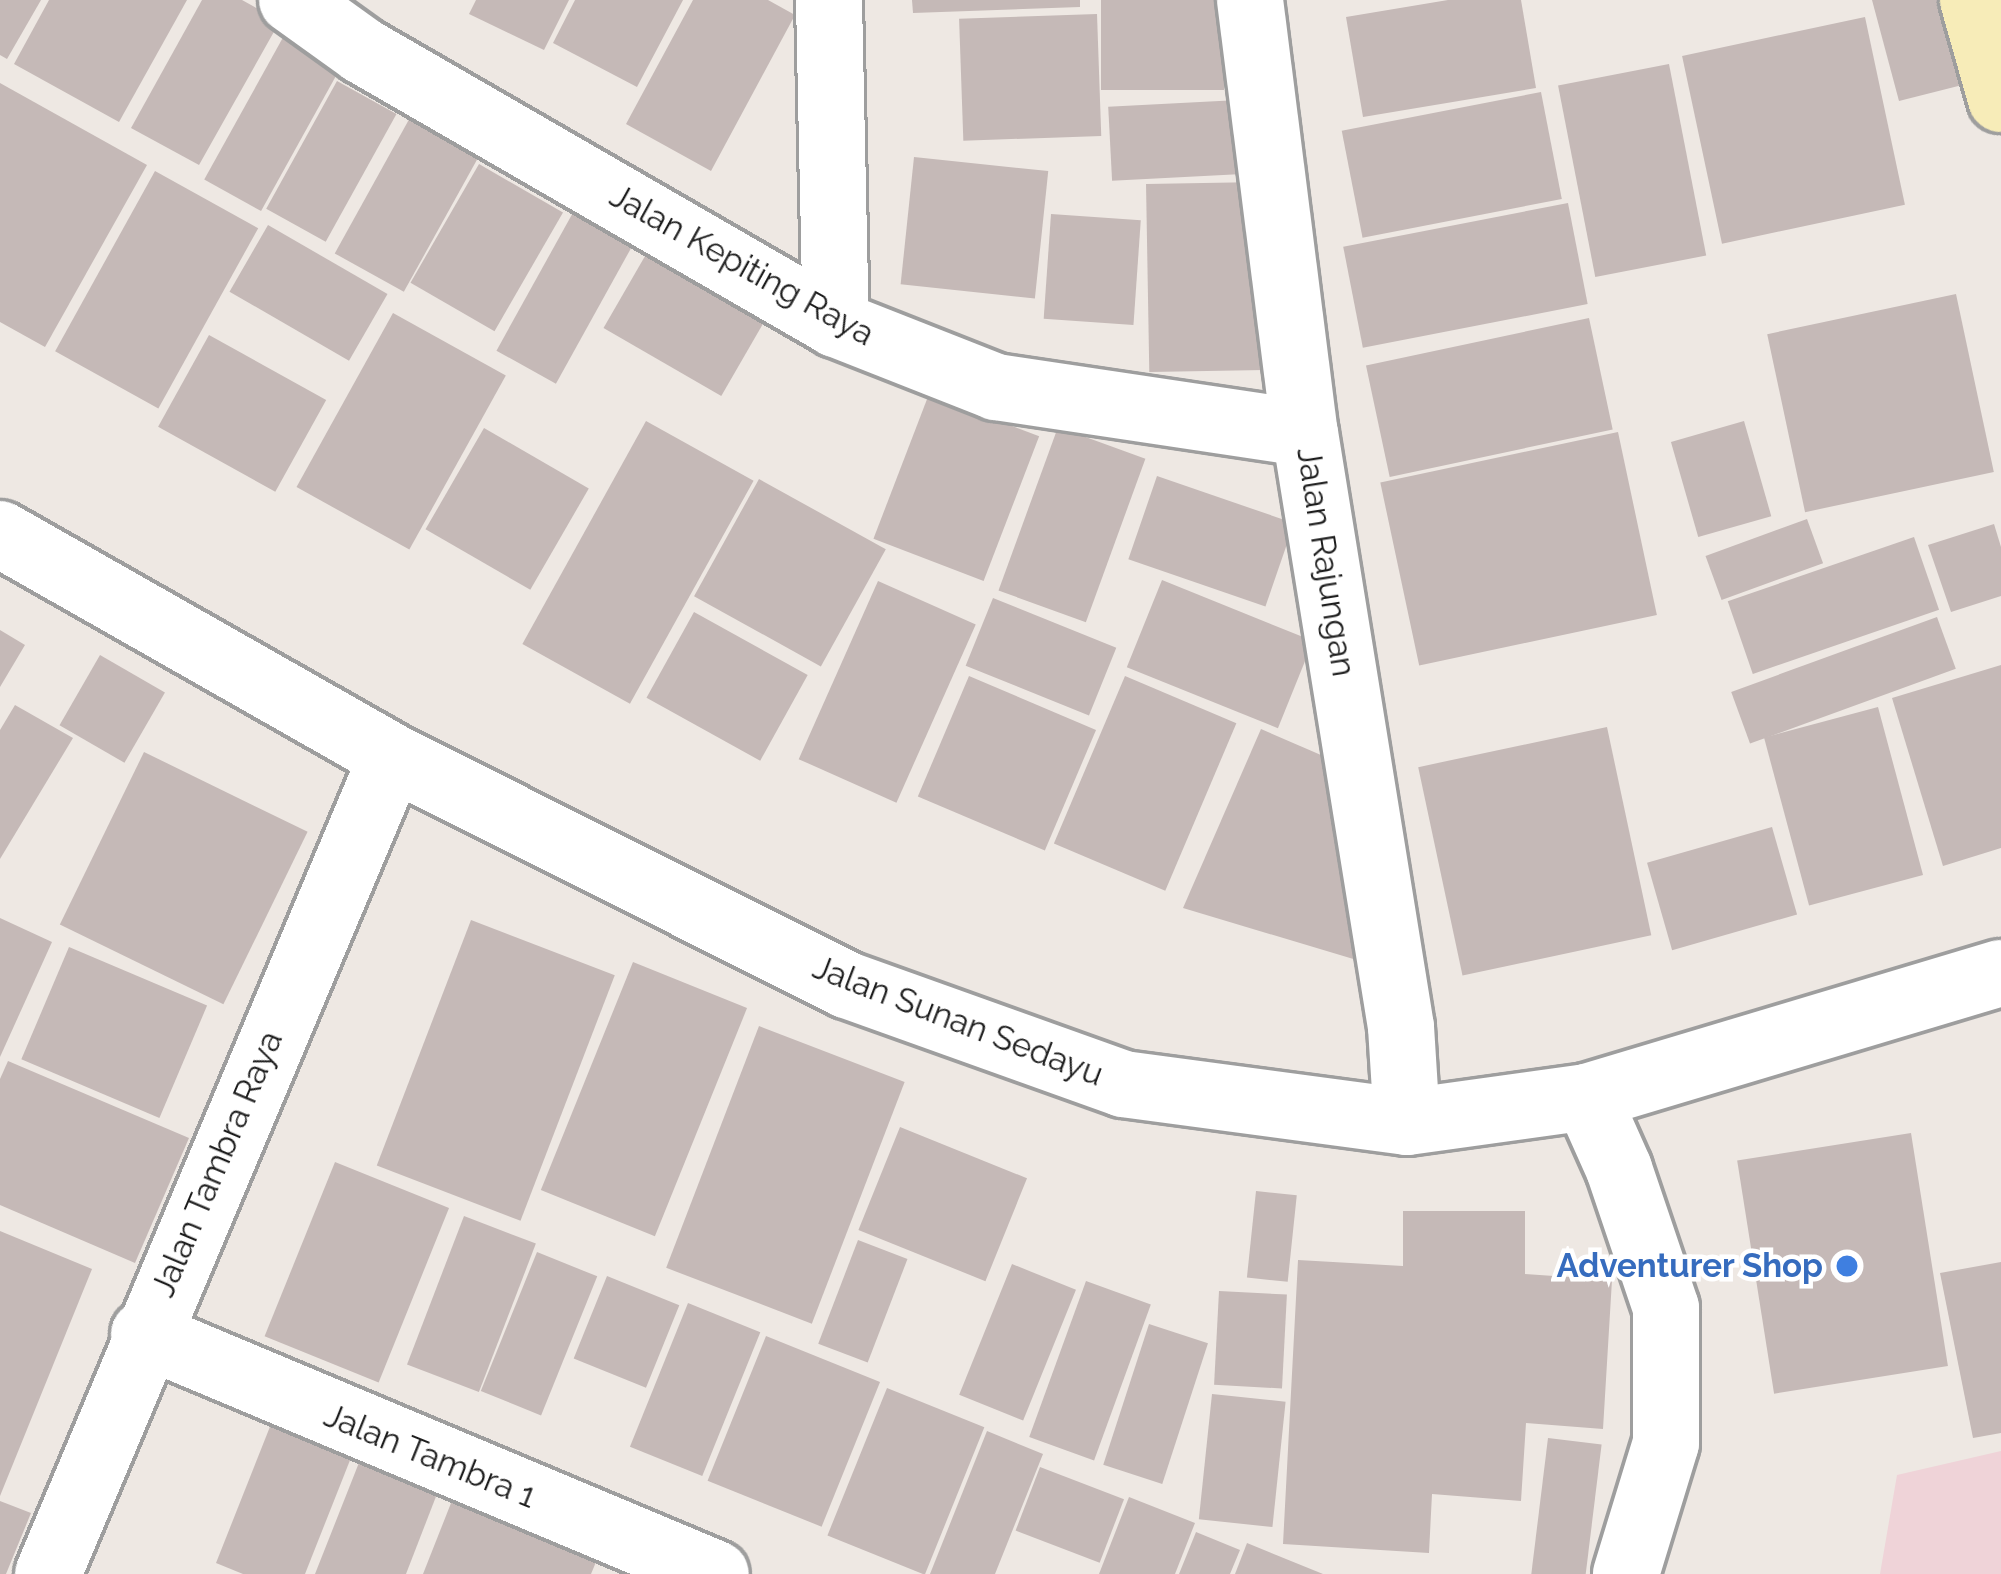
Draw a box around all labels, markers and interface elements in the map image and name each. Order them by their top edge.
street label: Jalan Kepiting Raya [603,176,881,354]
street label: Jalan Rajungan [1288,445,1364,679]
street label: Jalan Sunan Sedayu [807,947,1109,1095]
street label: Jalan Tambra Raya [143,1025,291,1303]
place label: Adventurer Shop [1556,1246,1823,1286]
marker: Adventurer Shop [1834,1253,1860,1279]
street label: Jalan Tambra 1 [318,1395,542,1517]

